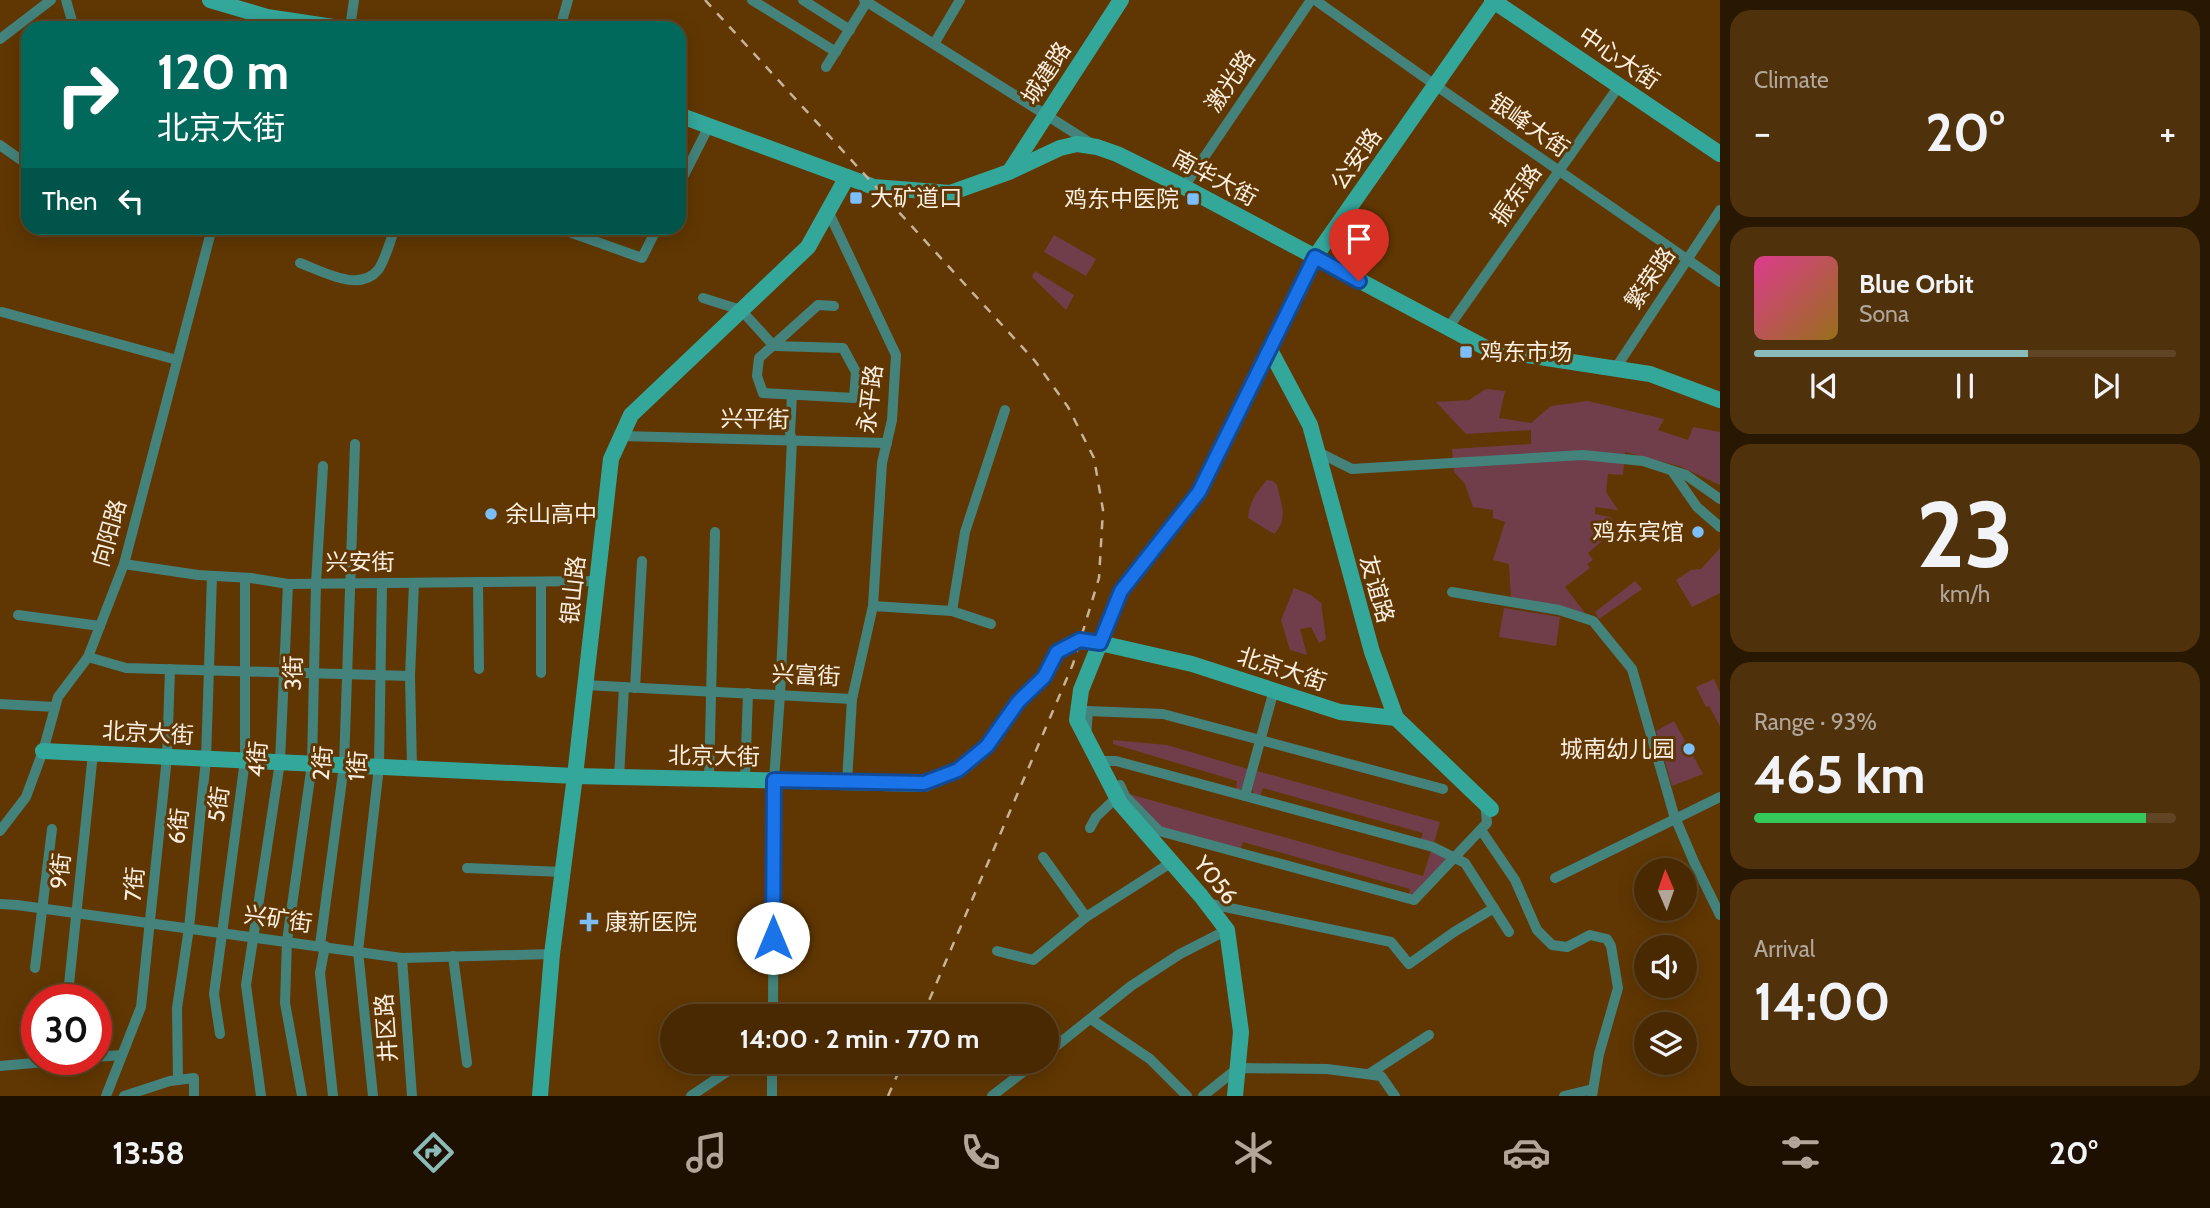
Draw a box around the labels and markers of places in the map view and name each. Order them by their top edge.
place label: 大矿道口 [870,184,962,212]
place label: 鸡东中医院 [1064,185,1179,213]
marker: 大矿道口 [848,190,864,206]
marker: 鸡东中医院 [1185,191,1201,207]
pin [1329,209,1389,281]
place label: 鸡东市场 [1480,338,1572,366]
marker: 鸡东市场 [1458,344,1474,360]
place label: 余山高中 [505,500,597,528]
marker: 余山高中 [483,506,499,522]
place label: 鸡东宾馆 [1592,518,1684,546]
marker: 鸡东宾馆 [1690,524,1706,540]
place label: 城南幼儿园 [1560,735,1675,763]
marker: 城南幼儿园 [1681,741,1697,757]
place label: 康新医院 [605,908,697,936]
marker: 康新医院 [579,912,599,932]

